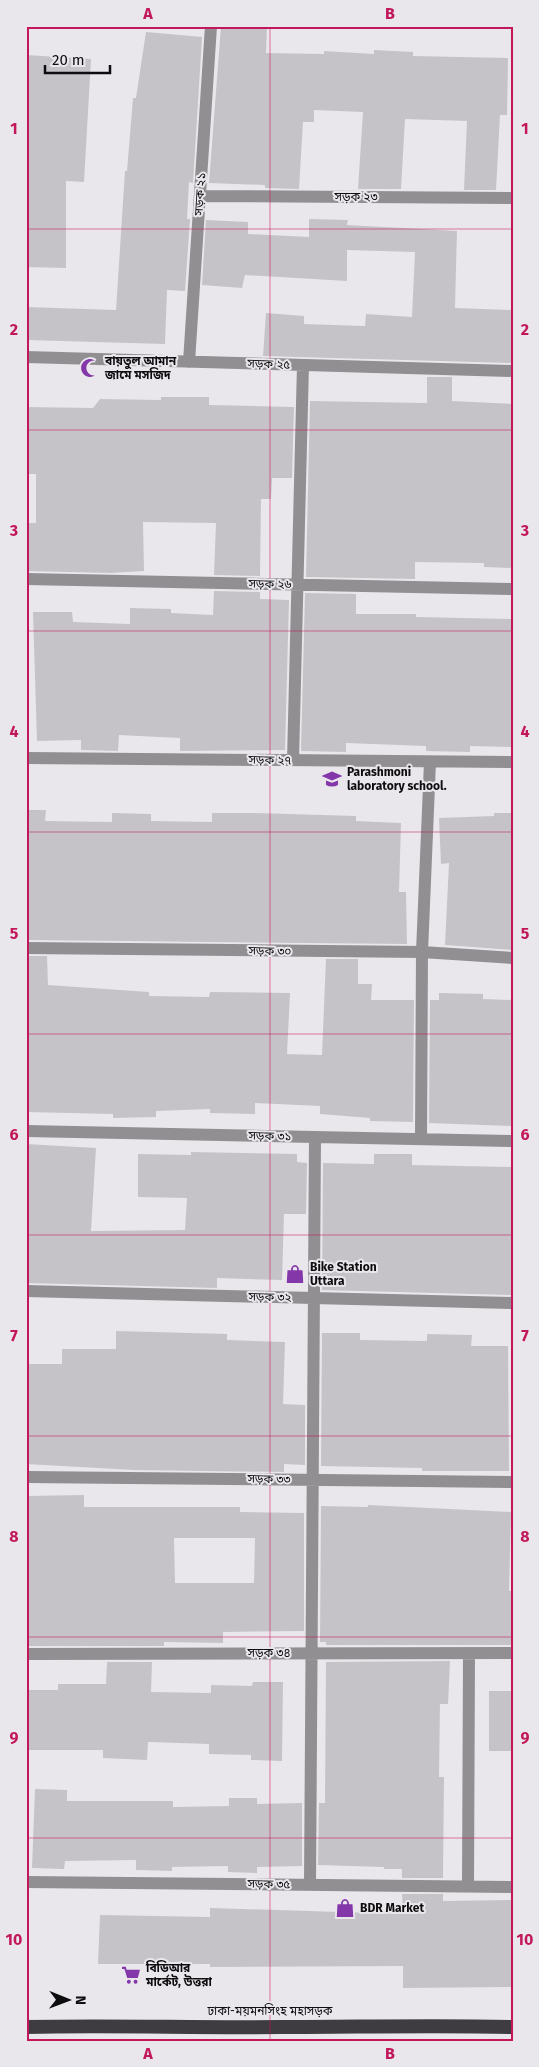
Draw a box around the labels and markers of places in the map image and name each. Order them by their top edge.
place label: বায়তুল আমান জামে মসজিদ [104,354,177,382]
mosque icon: বায়তুল আমান জামে মসজিদ [79,357,101,379]
place label: Parashmoni laboratory school. [347,765,447,793]
school or university icon: Parashmoni laboratory school. [321,768,343,790]
place label: Bike Station Uttara [310,1260,377,1288]
shop icon: Bike Station Uttara [284,1263,306,1285]
shop icon: BDR Market [334,1897,356,1919]
place label: BDR Market [360,1901,424,1915]
place label: বিডিআর মার্কেট, উত্তরা [145,1960,212,1989]
supermarket icon: বিডিআর মার্কেট, উত্তরা [120,1964,142,1986]

